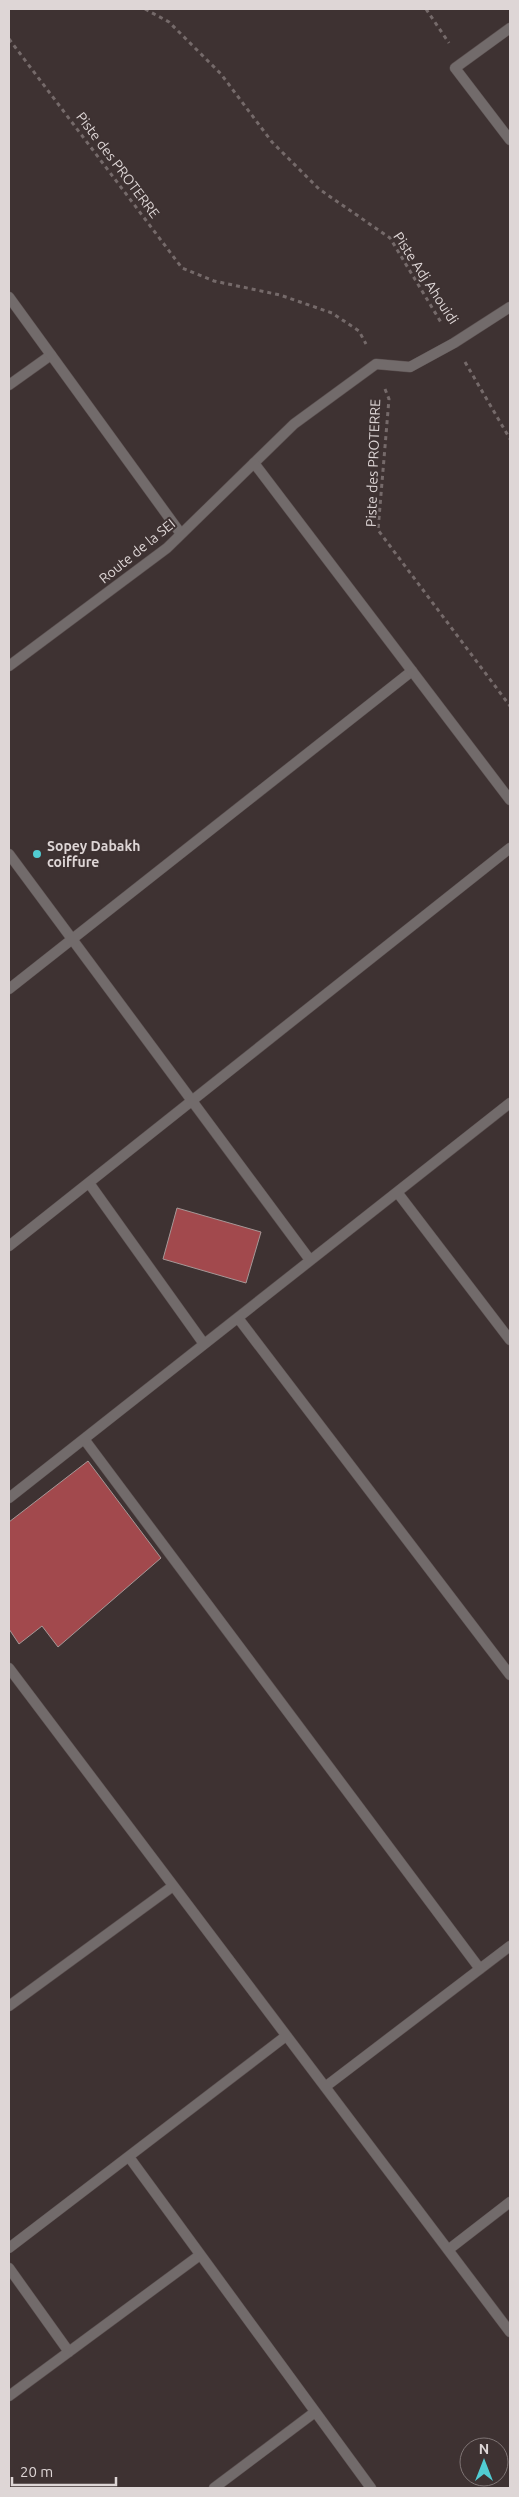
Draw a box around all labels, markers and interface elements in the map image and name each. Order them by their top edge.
street label: Piste des PROTERRE [73,109,163,221]
street label: Piste Adj Ahouidi [390,229,462,327]
street label: Piste des PROTERRE [363,399,383,527]
street label: Route de la SEI [96,515,178,587]
place label: Sopey Dabakh coiffure [47,838,140,870]
marker: Sopey Dabakh coiffure [31,848,43,860]
north arrow [459,2437,509,2487]
text: N [479,2441,489,2457]
scale bar [12,2454,116,2486]
text: 20 m [20,2463,53,2480]

